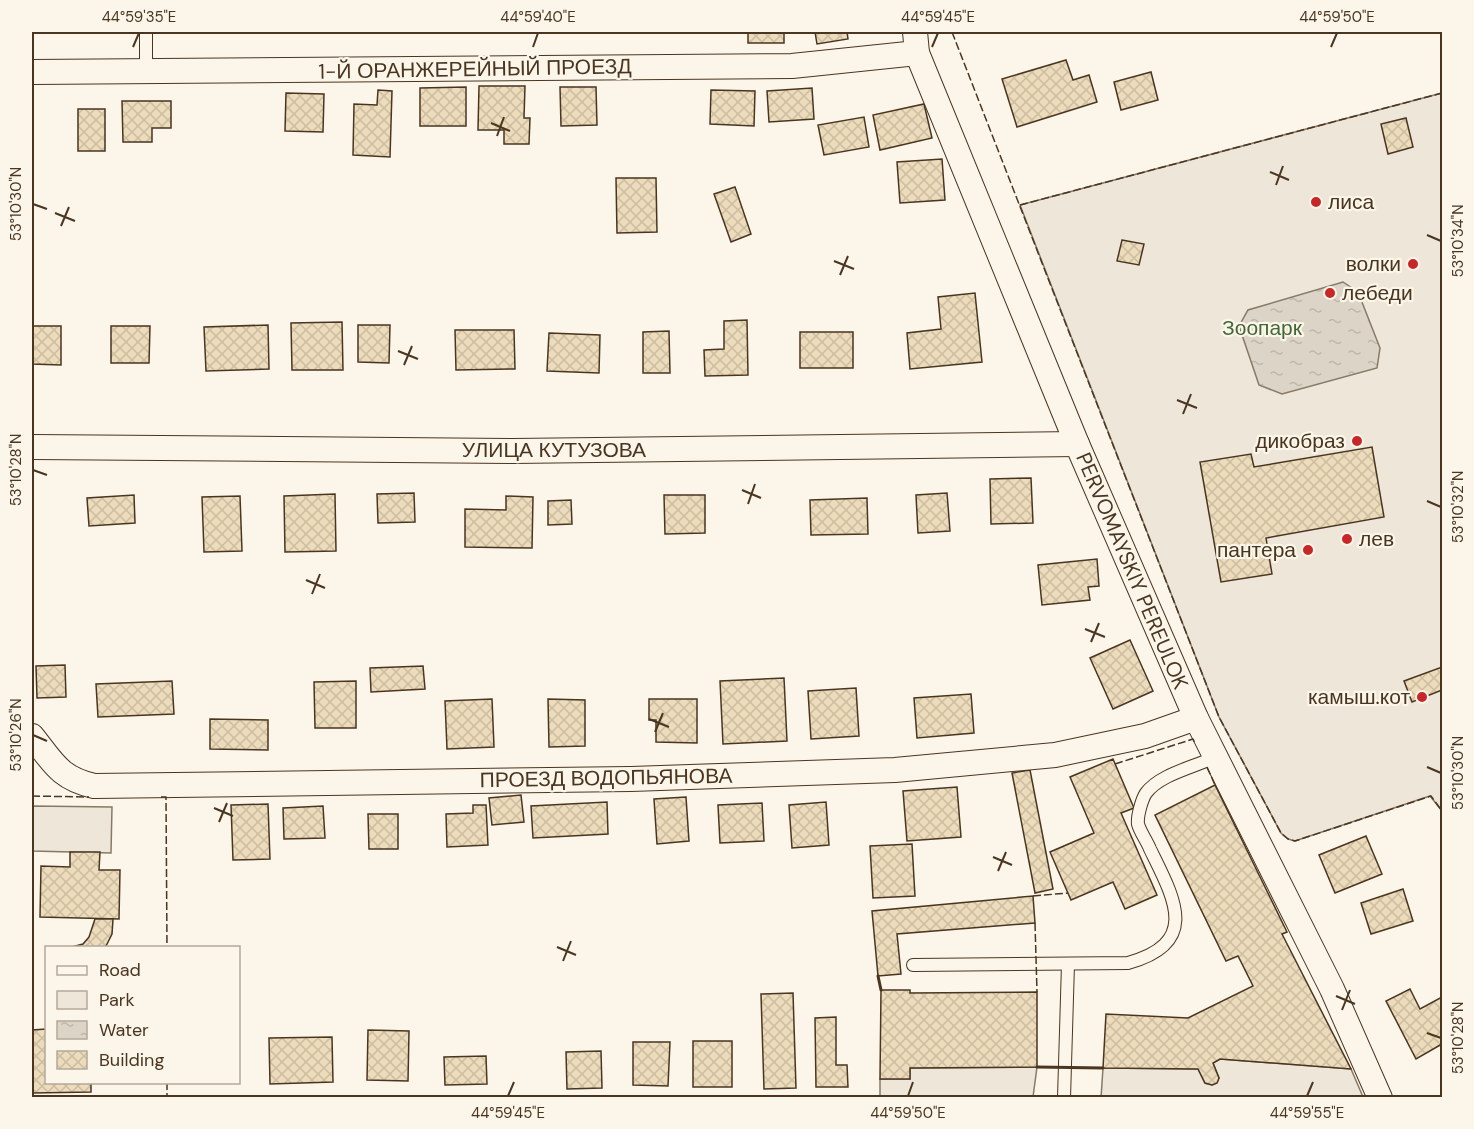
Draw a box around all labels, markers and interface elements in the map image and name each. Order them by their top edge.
text: 44°59'35"E [102,7,176,27]
text: 44°59'40"E [500,7,576,27]
text: 44°59'45"E [901,7,975,27]
text: 44°59'50"E [1299,7,1375,27]
street label: 1-Й ОРАНЖЕРЕЙНЫЙ ПРОЕЗД [318,52,632,86]
text: 53°10'30"N [6,167,26,241]
place label: лиса [1328,188,1374,216]
marker: лиса [1309,195,1323,209]
text: 53°10'34"N [1448,204,1468,278]
place label: волки [1346,250,1401,278]
marker: волки [1406,257,1420,271]
place label: лебеди [1342,279,1413,307]
marker: лебеди [1323,286,1337,300]
park label: Зоопарк [1222,314,1303,342]
place label: дикобраз [1255,427,1345,455]
text: 53°10'28"N [6,434,26,506]
marker: дикобраз [1350,434,1364,448]
street label: УЛИЦА КУТУЗОВА [462,436,646,464]
street label: PERVOMAYSKIY PEREULOK [1069,448,1195,694]
text: 53°10'32"N [1448,471,1468,543]
place label: лев [1359,525,1394,553]
marker: лев [1340,532,1354,546]
place label: пантера [1217,536,1296,564]
marker: пантера [1301,543,1315,557]
place label: камыш.кот [1308,683,1410,711]
marker: камыш.кот [1415,690,1429,704]
text: 53°10'26"N [6,698,26,772]
text: 53°10'30"N [1448,736,1468,810]
street label: ПРОЕЗД ВОДОПЬЯНОВА [479,762,733,794]
legend [45,946,240,1084]
text: Road [99,958,141,982]
text: Park [99,988,135,1012]
text: 53°10'28"N [1448,1002,1468,1074]
text: Water [99,1018,149,1042]
text: Building [99,1048,164,1072]
text: 44°59'45"E [471,1103,545,1123]
text: 44°59'50"E [870,1103,946,1123]
text: 44°59'55"E [1270,1103,1344,1123]

